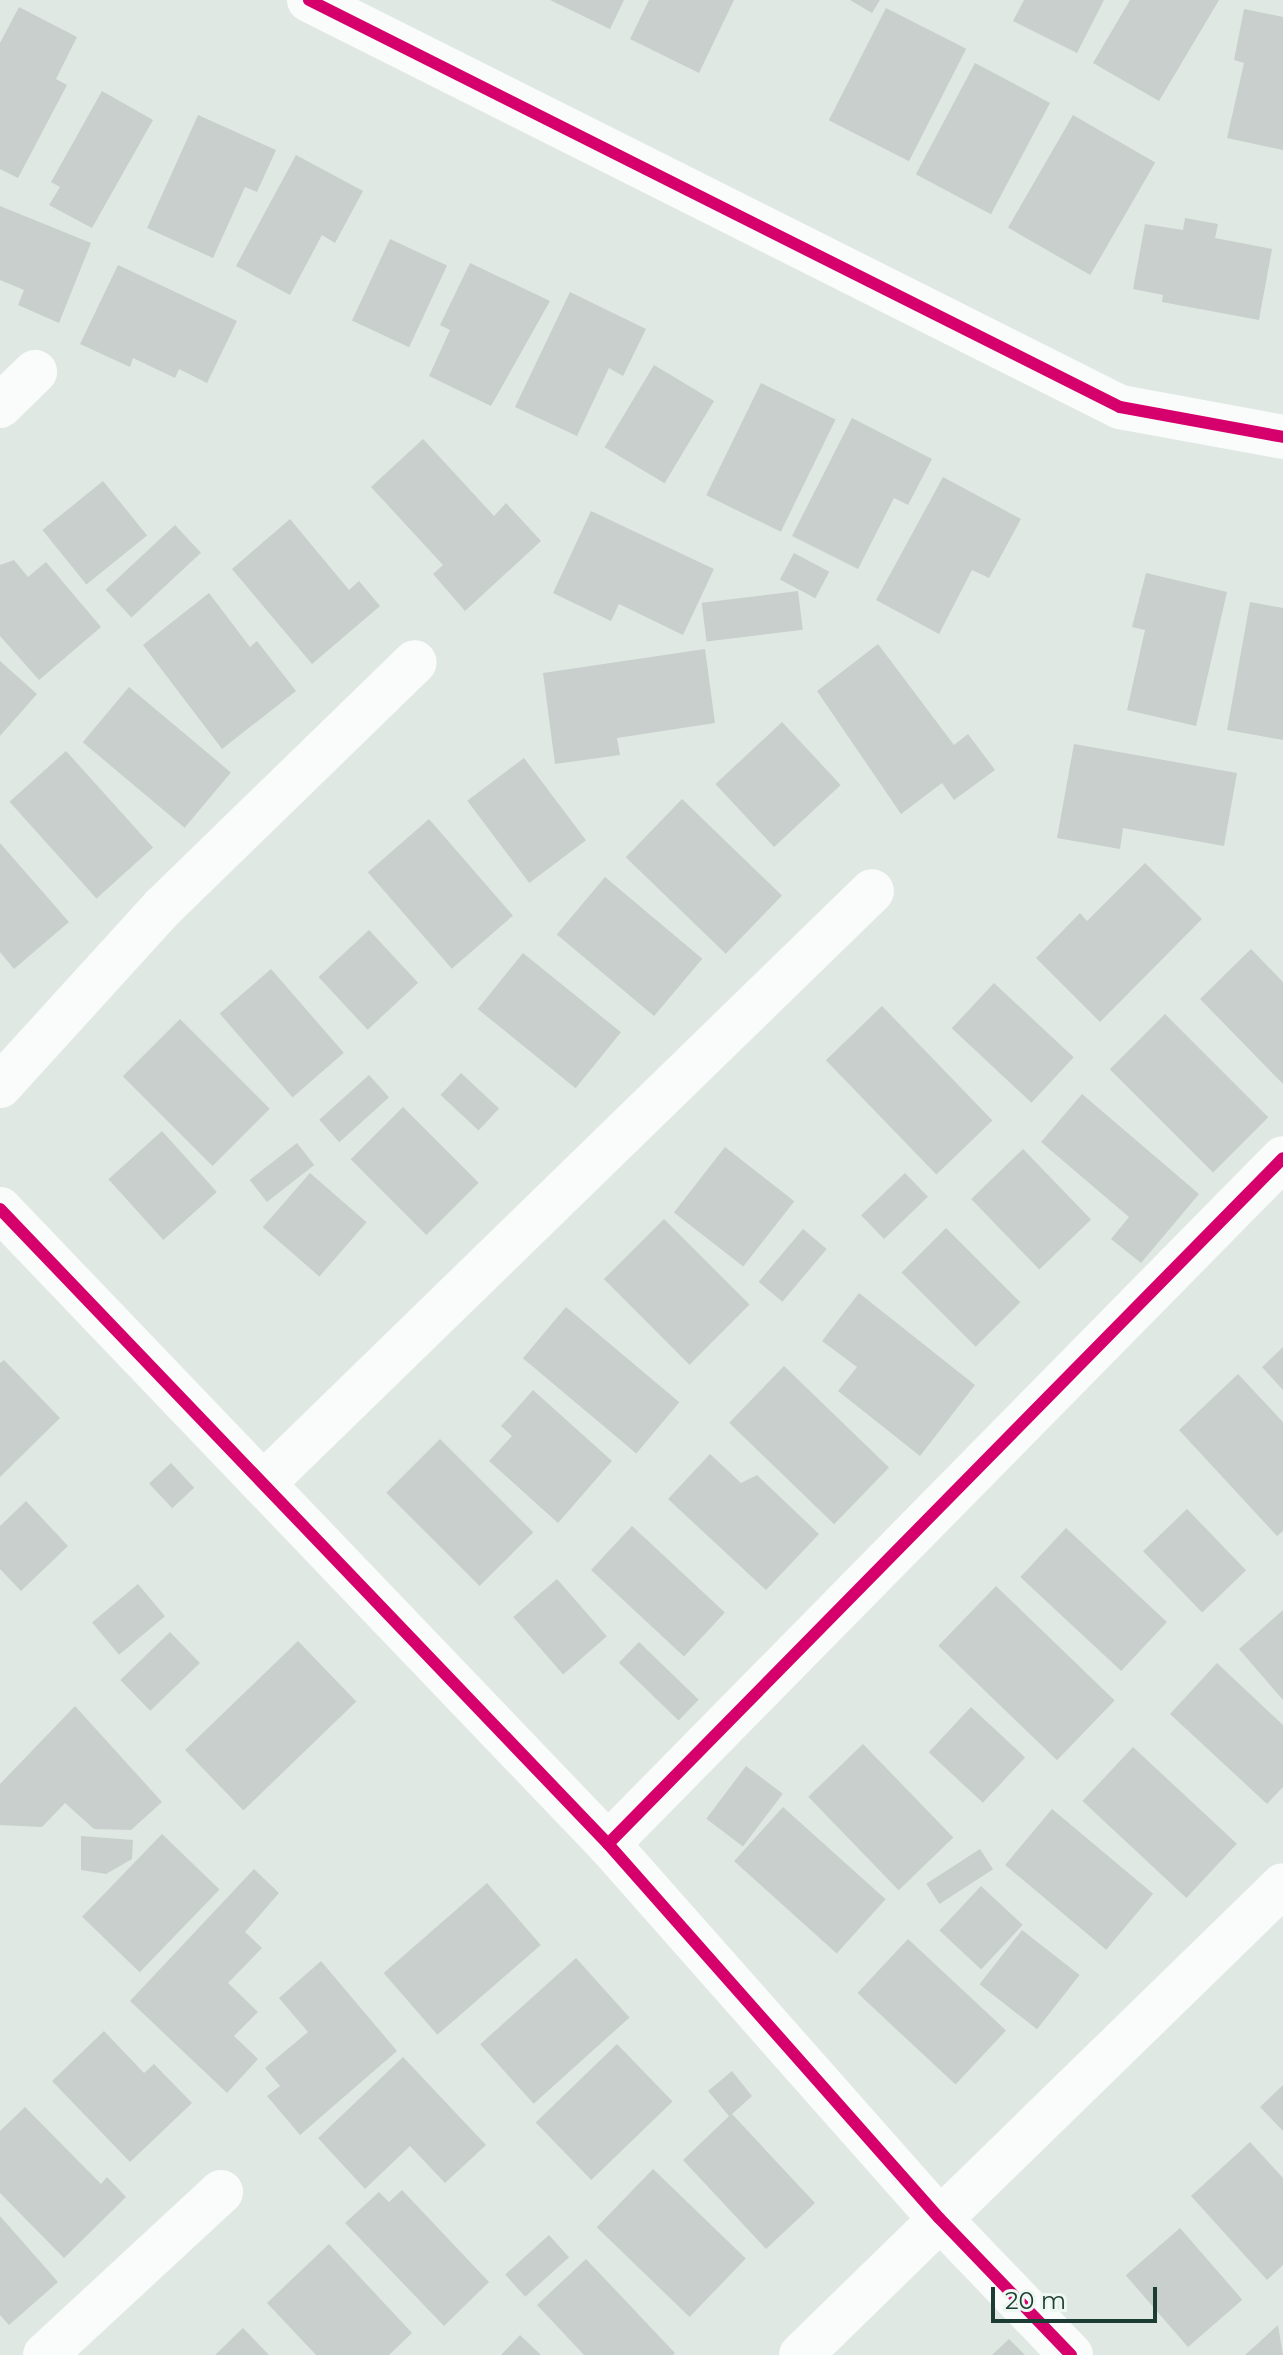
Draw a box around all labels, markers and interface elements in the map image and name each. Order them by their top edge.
scale bar [995,2271,1161,2321]
text: 20 m [1005,2286,1066,2315]

